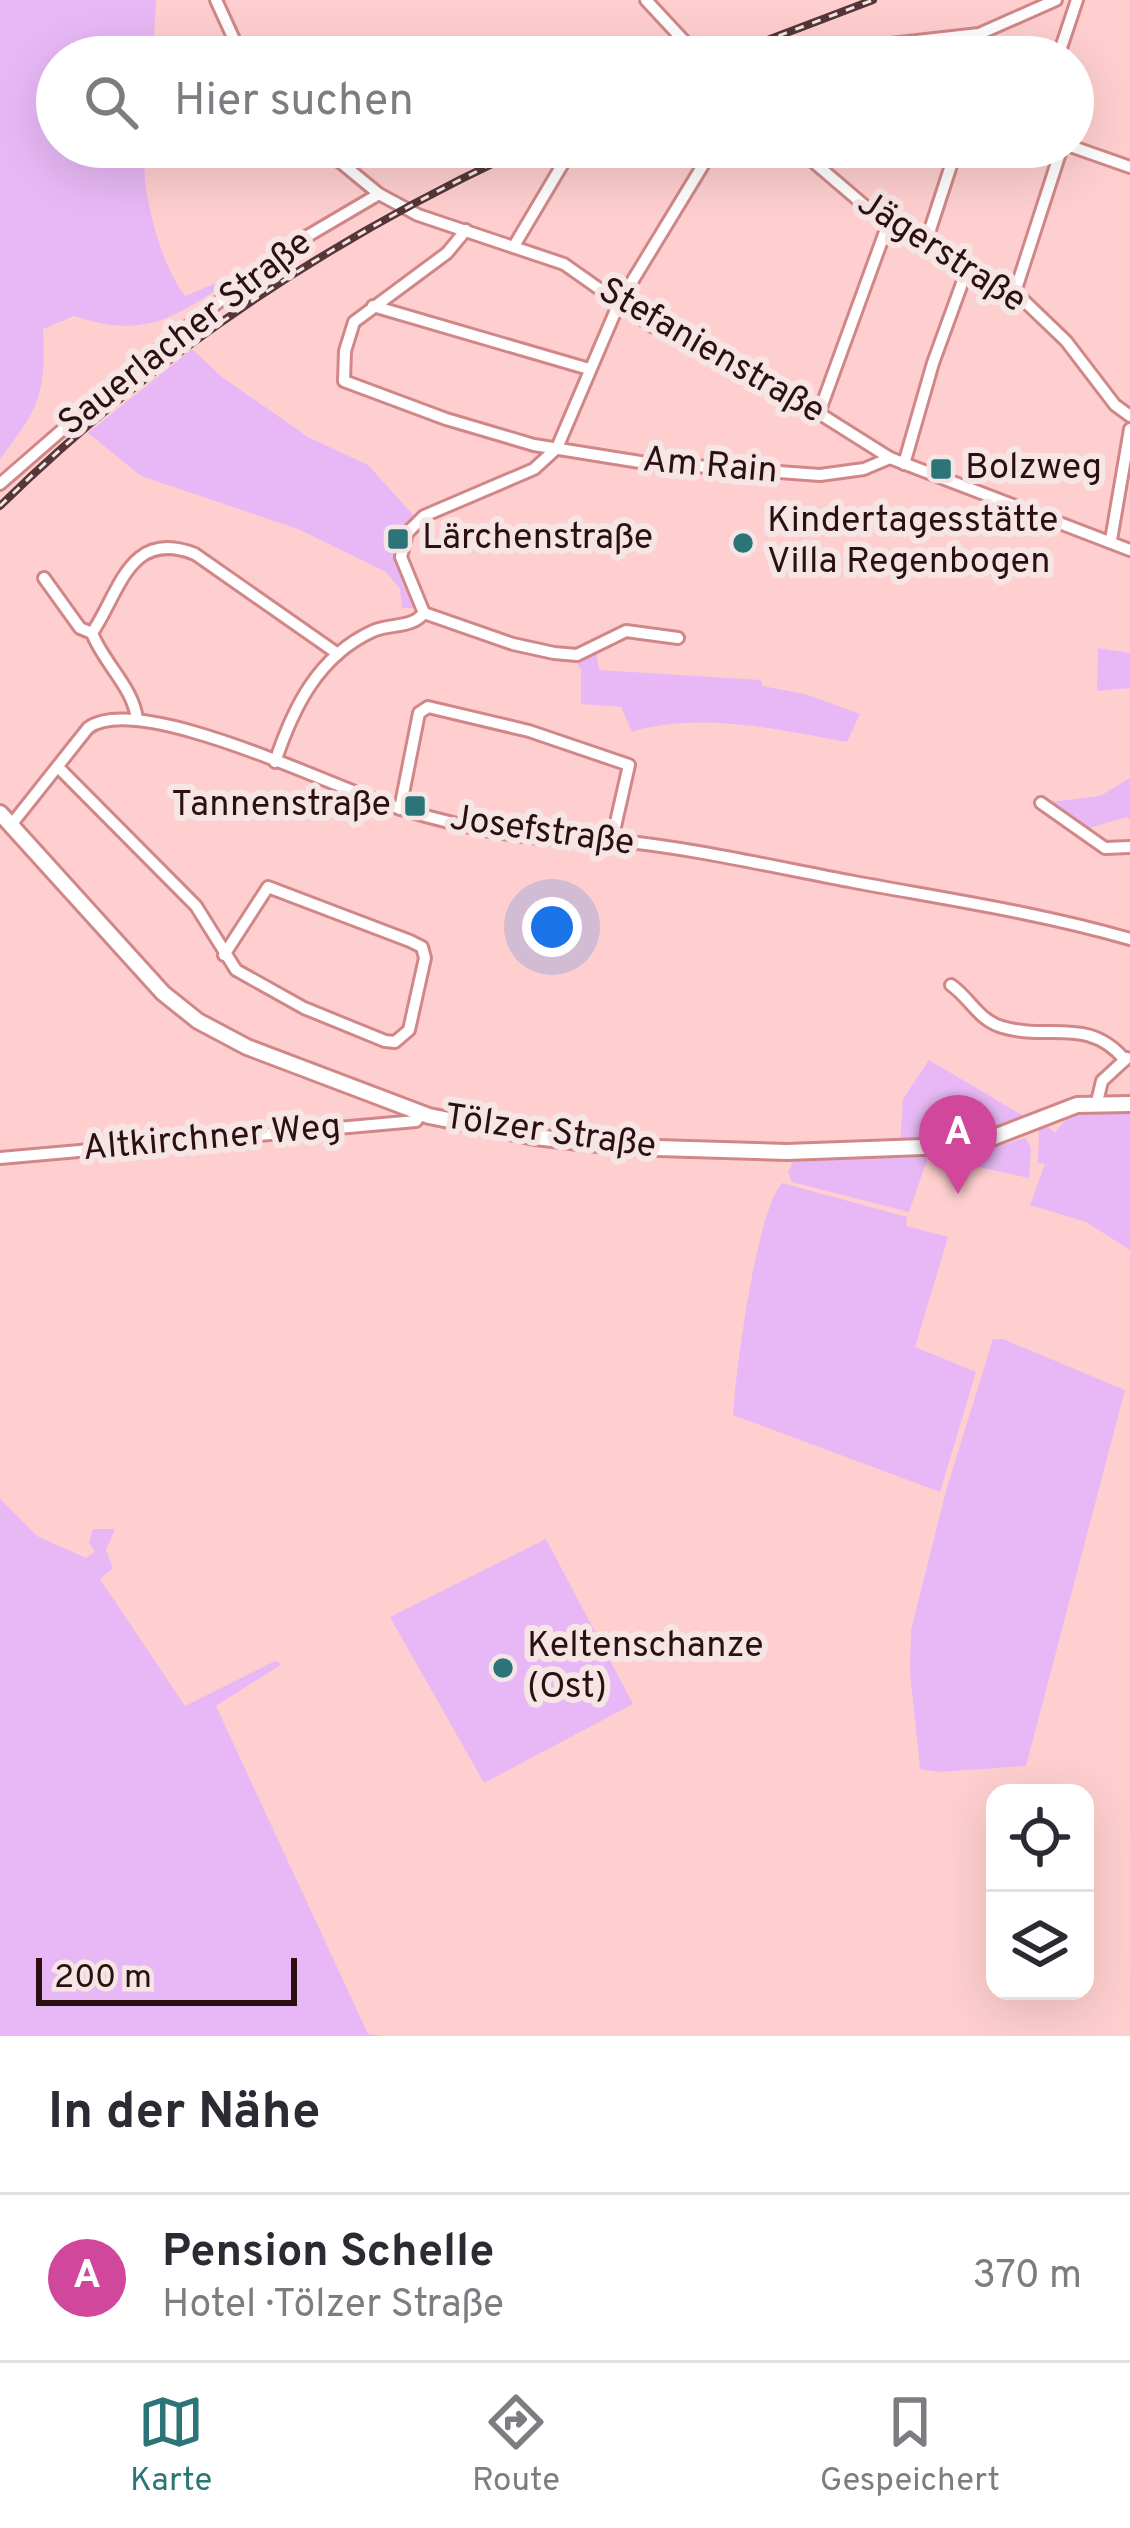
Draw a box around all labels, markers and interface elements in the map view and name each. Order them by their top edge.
search box [36,36,1094,168]
icon: search [78,69,144,135]
text: Hier suchen [174,74,414,131]
street label: Jägerstraße [848,181,1034,325]
street label: Sauerlacher Straße [50,221,322,447]
street label: Stefanienstraße [590,269,832,435]
street label: Am Rain [641,438,779,496]
place label: Bolzweg [965,446,1102,492]
marker: Bolzweg [928,456,954,482]
place label: Kindertagesstätte Villa Regenbogen [767,499,1058,586]
place label: Lärchenstraße [422,516,653,562]
marker: Lärchenstraße [385,526,411,552]
marker: Kindertagesstätte Villa Regenbogen [730,530,756,556]
place label: Tannenstraße [171,783,391,829]
marker: Tannenstraße [402,793,428,819]
street label: Josefstraße [447,796,637,868]
your location [522,897,582,957]
street label: Tölzer Straße [441,1095,659,1171]
pin: A [919,1095,997,1194]
street label: Altkirchner Weg [81,1105,343,1173]
place label: Keltenschanze (Ost) [527,1624,764,1711]
marker: Keltenschanze (Ost) [490,1655,516,1681]
map controls [986,1784,1094,2000]
button: locate [986,1784,1094,1892]
button: layers [986,1892,1094,2000]
scale bar [36,1952,297,2005]
text: 200 m [54,1958,152,2000]
text: In der Nähe [48,2082,320,2147]
text: Pension Schelle [162,2225,494,2282]
text: A [73,2253,101,2302]
text: 370 m [972,2253,1082,2302]
text: Hotel · Tölzer Straße [162,2282,504,2331]
tab: Karte [130,2389,212,2503]
tab: Route [472,2389,560,2503]
tab: Gespeichert [820,2389,1000,2503]

